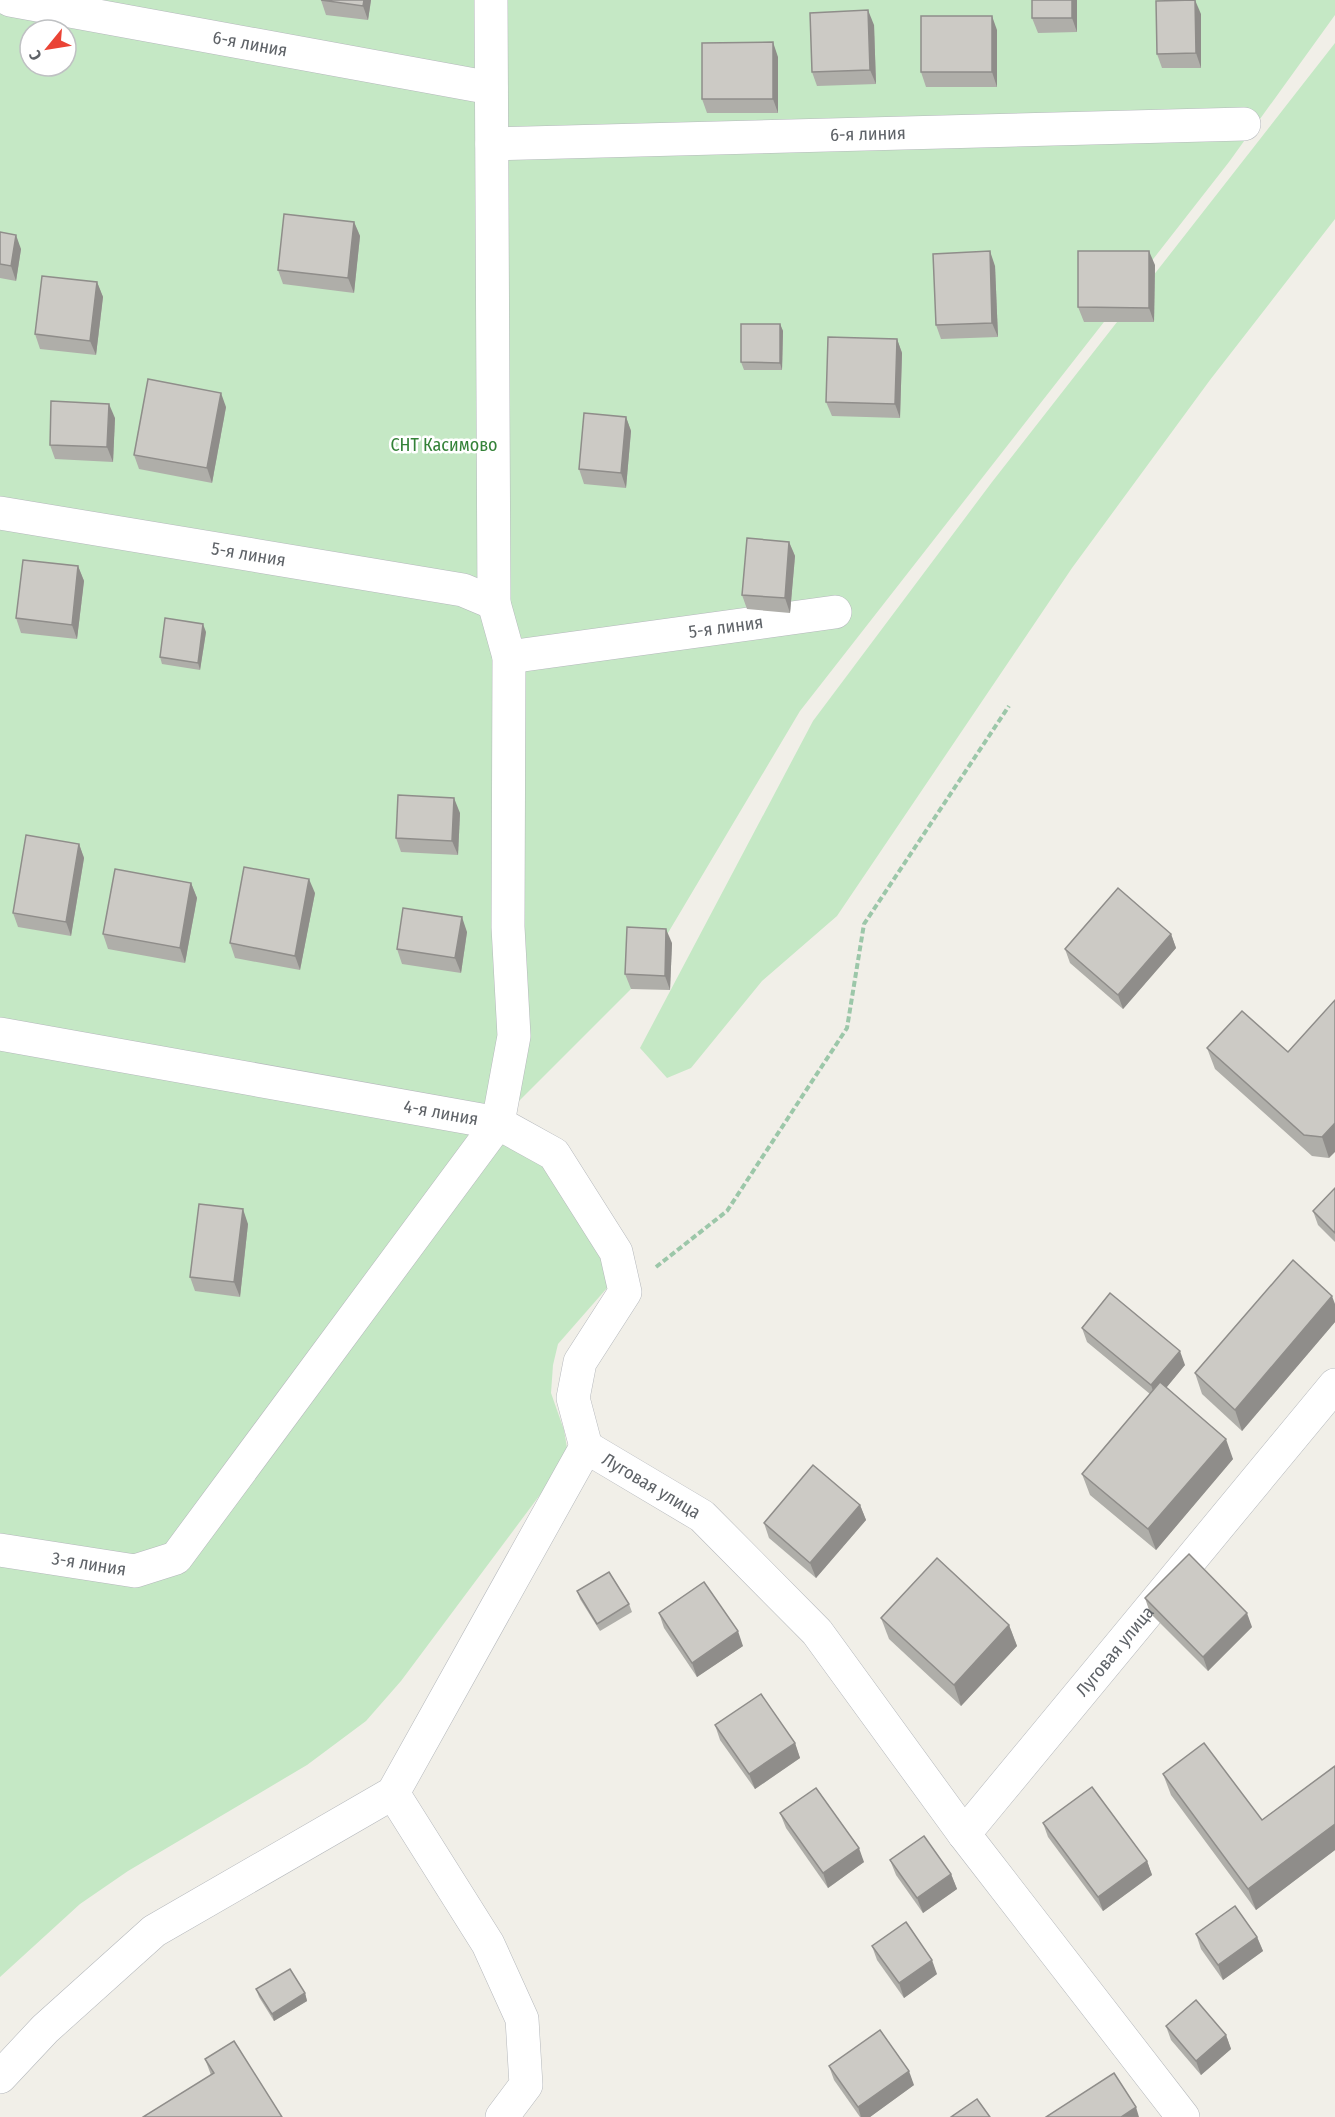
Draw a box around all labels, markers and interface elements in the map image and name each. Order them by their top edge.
north arrow [18,18,78,78]
street label: 6-я линия [211,26,289,62]
text: С [25,46,46,64]
street label: 6-я линия [830,122,906,146]
park label: СНТ Касимово [390,434,498,456]
street label: 5-я линия [210,537,287,571]
street label: 5-я линия [687,611,765,643]
street label: 4-я линия [402,1095,480,1130]
street label: Луговая улица [598,1448,705,1524]
street label: 3-я линия [50,1547,128,1580]
street label: Луговая улица [1071,1602,1159,1701]

